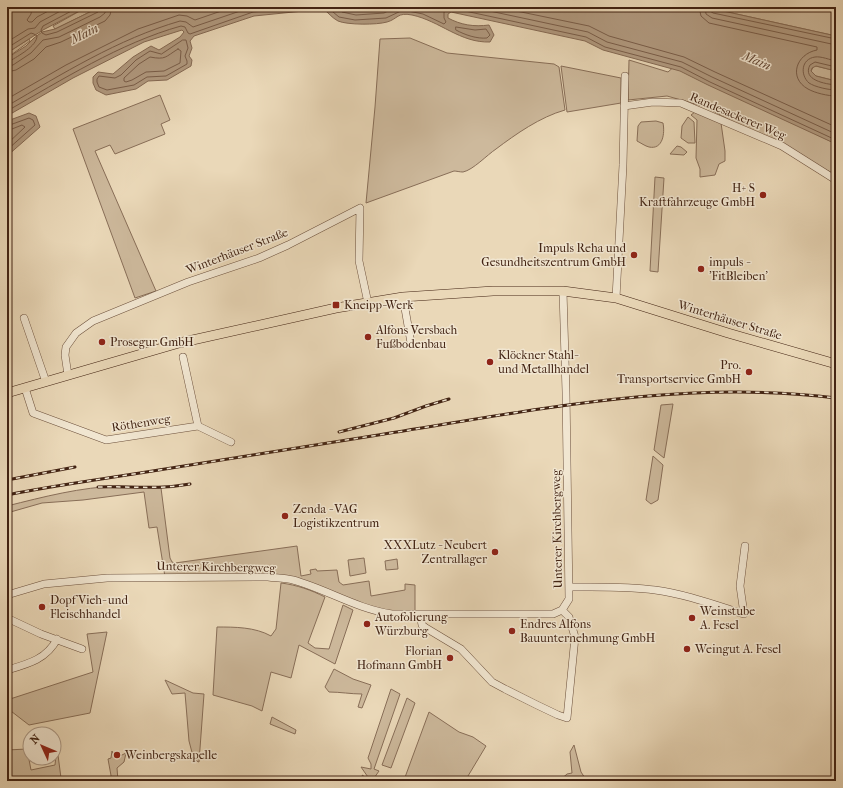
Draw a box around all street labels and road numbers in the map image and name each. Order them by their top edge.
street label: Randesackerer Weg [688,89,789,143]
street label: Winterhäuser Straße [183,225,290,277]
street label: Winterhäuser Straße [675,297,784,343]
street label: Röthenweg [111,411,172,435]
street label: Unterer Kirchbergweg [549,469,565,589]
street label: Unterer Kirchbergweg [156,559,276,575]

